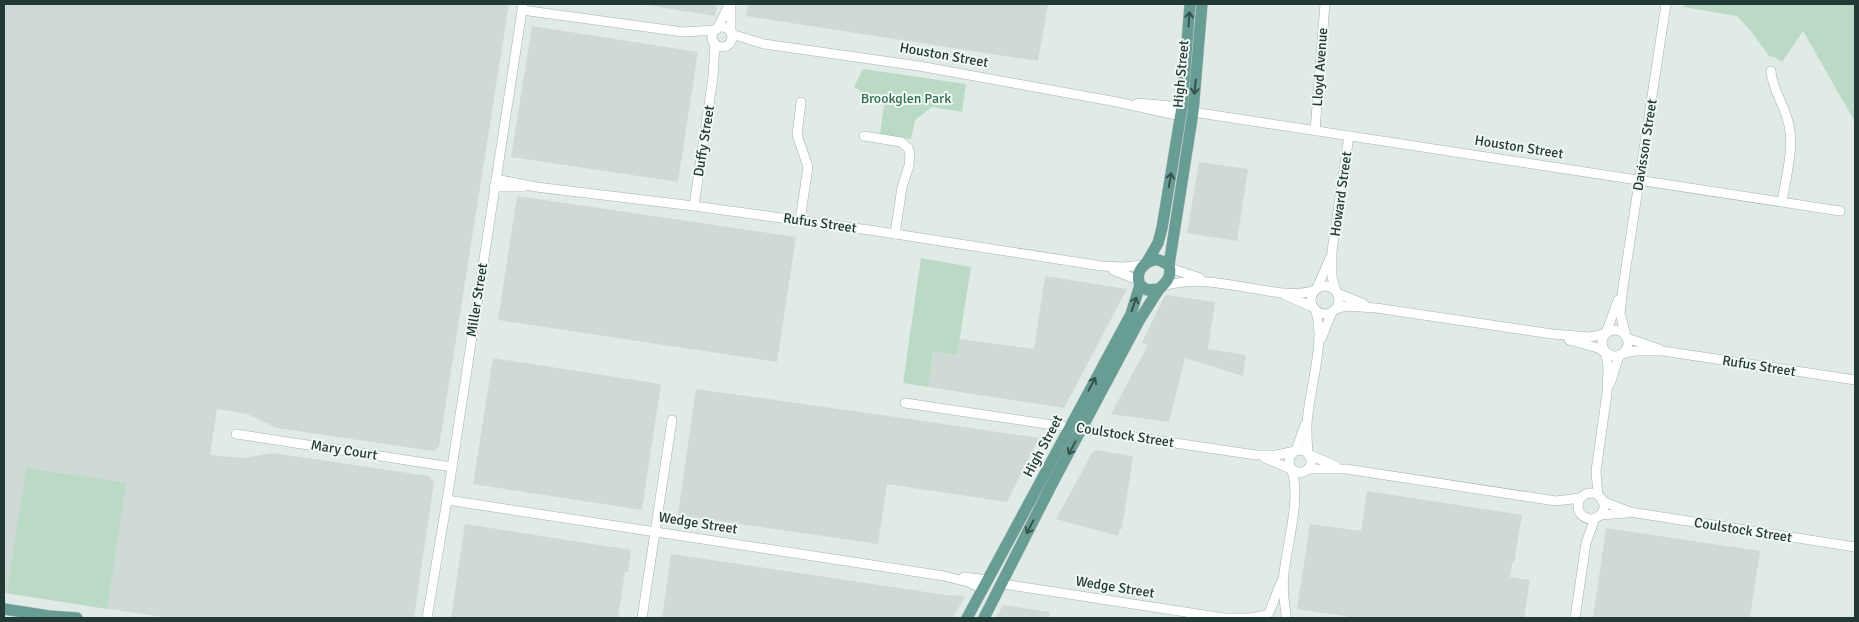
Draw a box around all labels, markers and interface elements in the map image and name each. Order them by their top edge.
one-way arrow [1185,11,1194,27]
street label: Lloyd Avenue [1309,27,1331,107]
street label: Houston Street [898,39,990,71]
street label: High Street [1170,39,1192,109]
one-way arrow [1190,79,1200,95]
park label: Brookglen Park [861,90,951,107]
street label: Davisson Street [1629,98,1661,192]
street label: Duffy Street [690,104,718,178]
street label: Houston Street [1473,132,1565,162]
street label: Howard Street [1327,150,1355,238]
one-way arrow [1165,173,1175,189]
street label: Rufus Street [782,209,858,237]
street label: Miller Street [463,262,491,338]
one-way arrow [1130,297,1139,312]
street label: Rufus Street [1721,352,1797,380]
one-way arrow [1088,377,1097,392]
street label: High Street [1020,412,1066,480]
street label: Coulstock Street [1075,419,1175,451]
street label: Mary Court [309,436,379,464]
one-way arrow [1067,440,1076,455]
street label: Wedge Street [657,508,739,538]
street label: Coulstock Street [1693,514,1793,546]
one-way arrow [1025,520,1035,535]
street label: Wedge Street [1074,572,1156,602]

